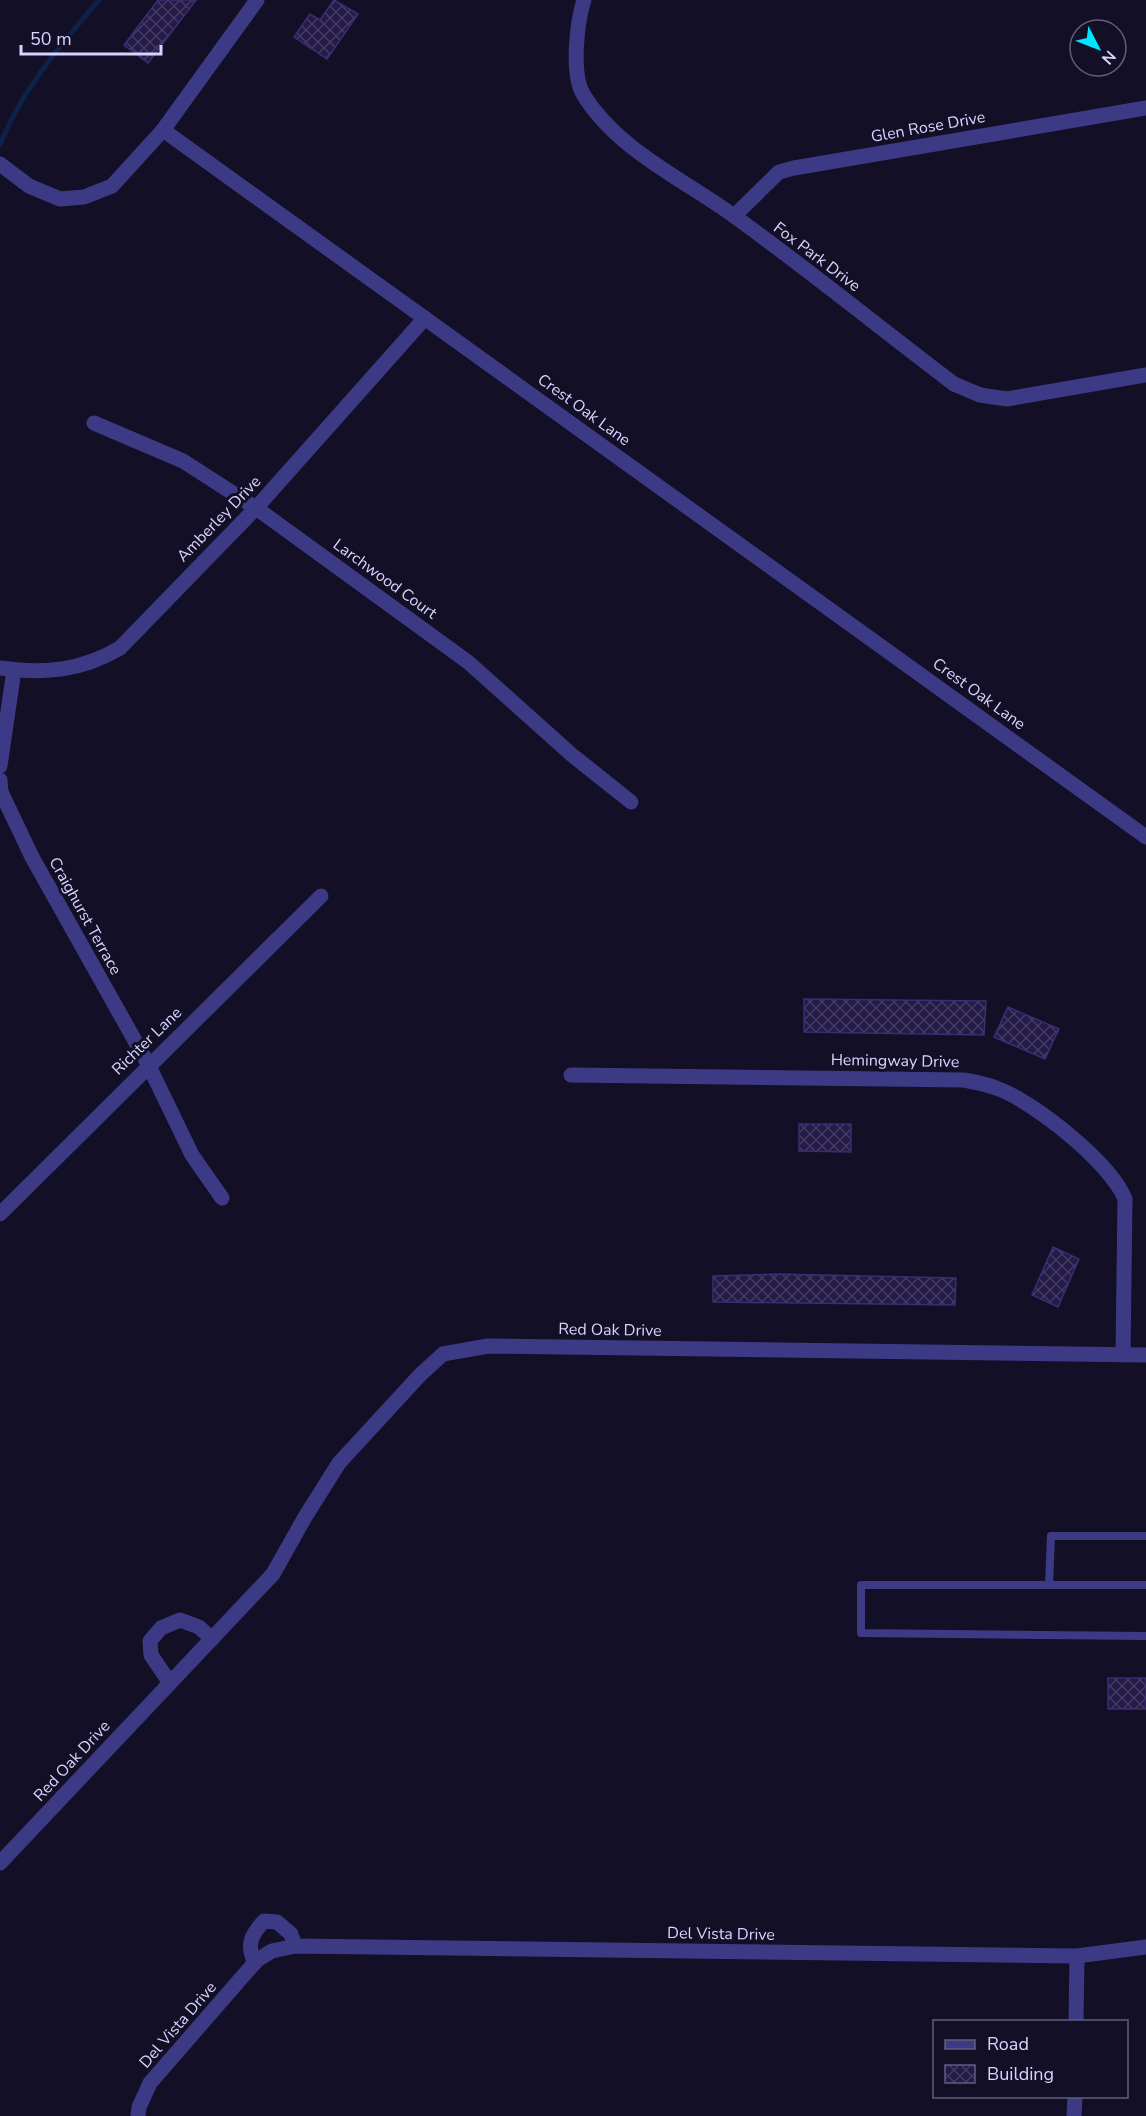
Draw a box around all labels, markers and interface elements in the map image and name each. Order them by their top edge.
scale bar [21,18,160,56]
north arrow [1068,18,1128,78]
text: 50 m [30,27,72,51]
text: N [1096,46,1121,69]
street label: Glen Rose Drive [869,106,987,148]
street label: Fox Park Drive [769,217,865,297]
street label: Crest Oak Lane [533,369,635,451]
street label: Amberley Drive [172,471,266,567]
street label: Larchwood Court [329,534,442,624]
street label: Crest Oak Lane [928,653,1030,735]
street label: Craighurst Terrace [43,853,127,979]
street label: Richter Lane [107,1002,187,1080]
street label: Hemingway Drive [831,1049,959,1073]
street label: Red Oak Drive [558,1318,662,1342]
street label: Red Oak Drive [29,1716,115,1806]
street label: Del Vista Drive [667,1922,775,1946]
street label: Del Vista Drive [134,1977,222,2073]
legend [933,2020,1128,2098]
text: Road [987,2032,1029,2056]
text: Building [987,2062,1054,2086]

